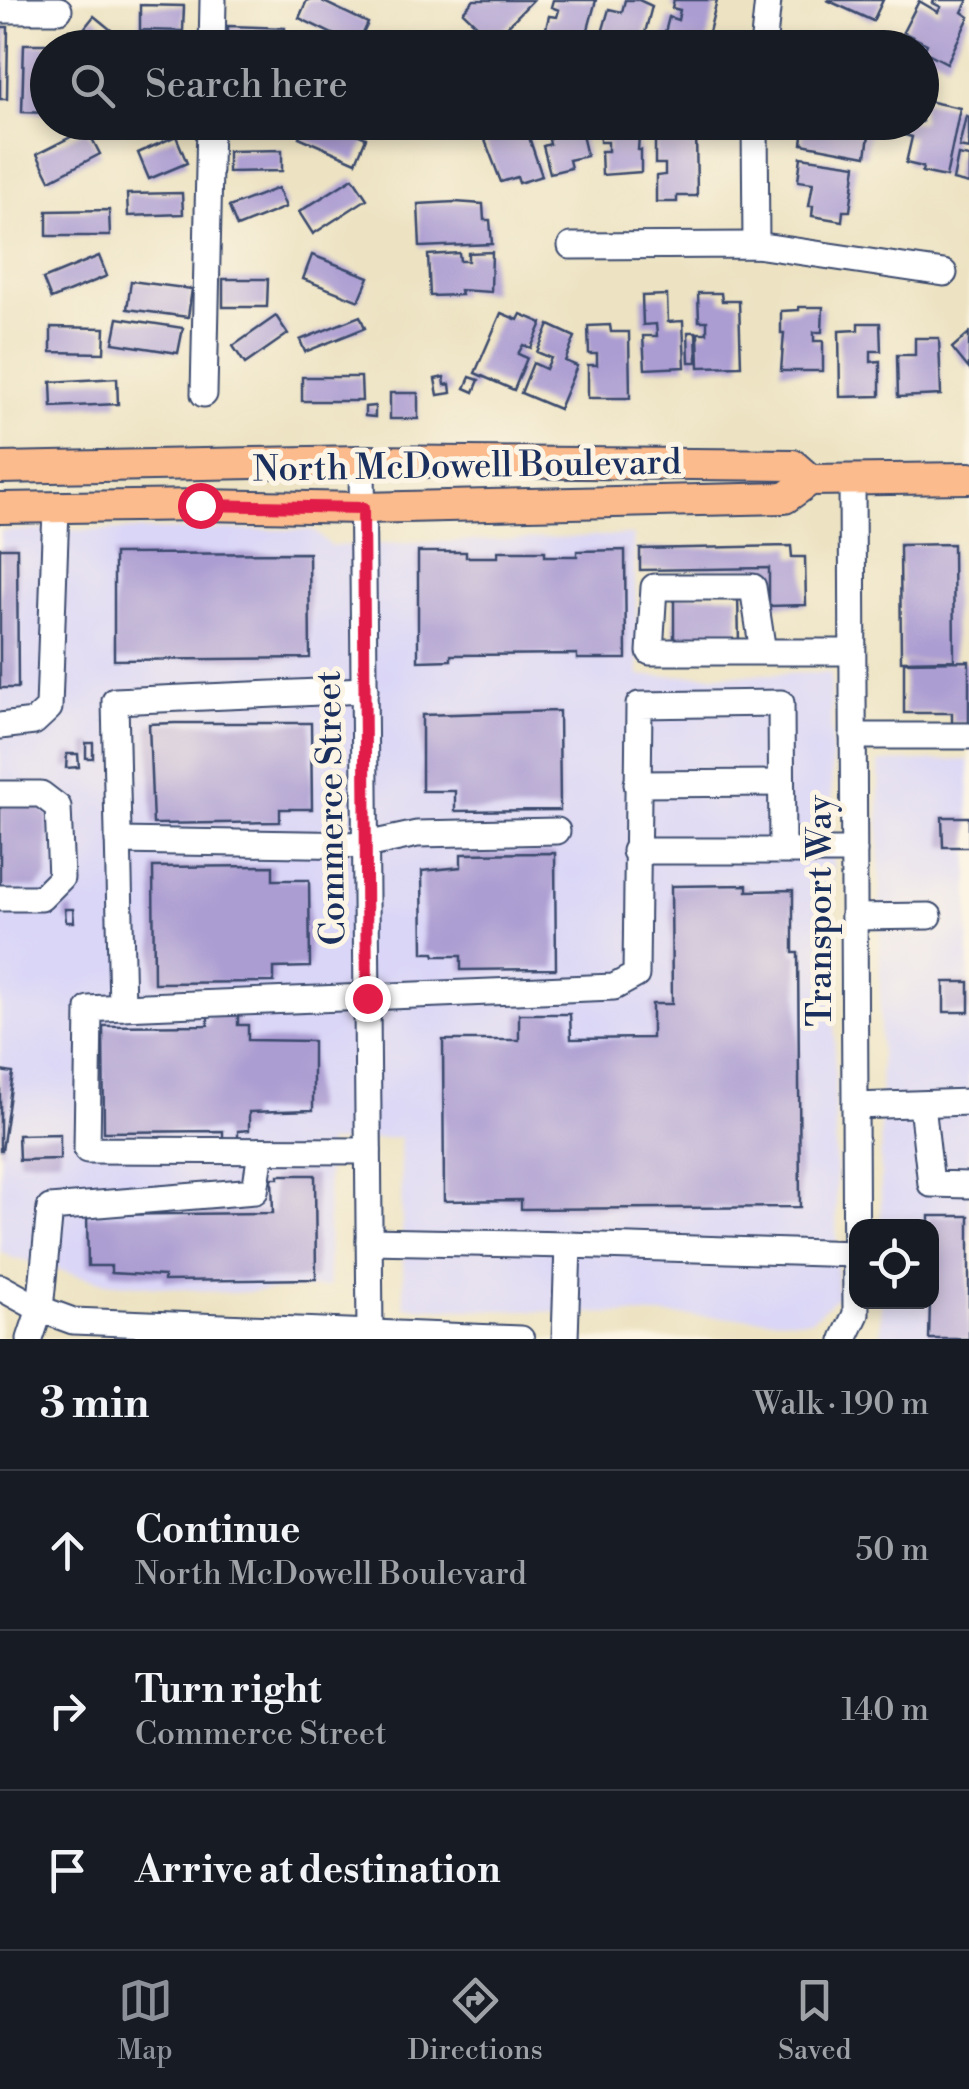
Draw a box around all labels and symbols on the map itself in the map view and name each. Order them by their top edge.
street label: North McDowell Boulevard [252,441,682,492]
route start [178,483,224,529]
street label: Commerce Street [308,670,355,946]
street label: Transport Way [799,794,842,1027]
route end [345,976,391,1022]

